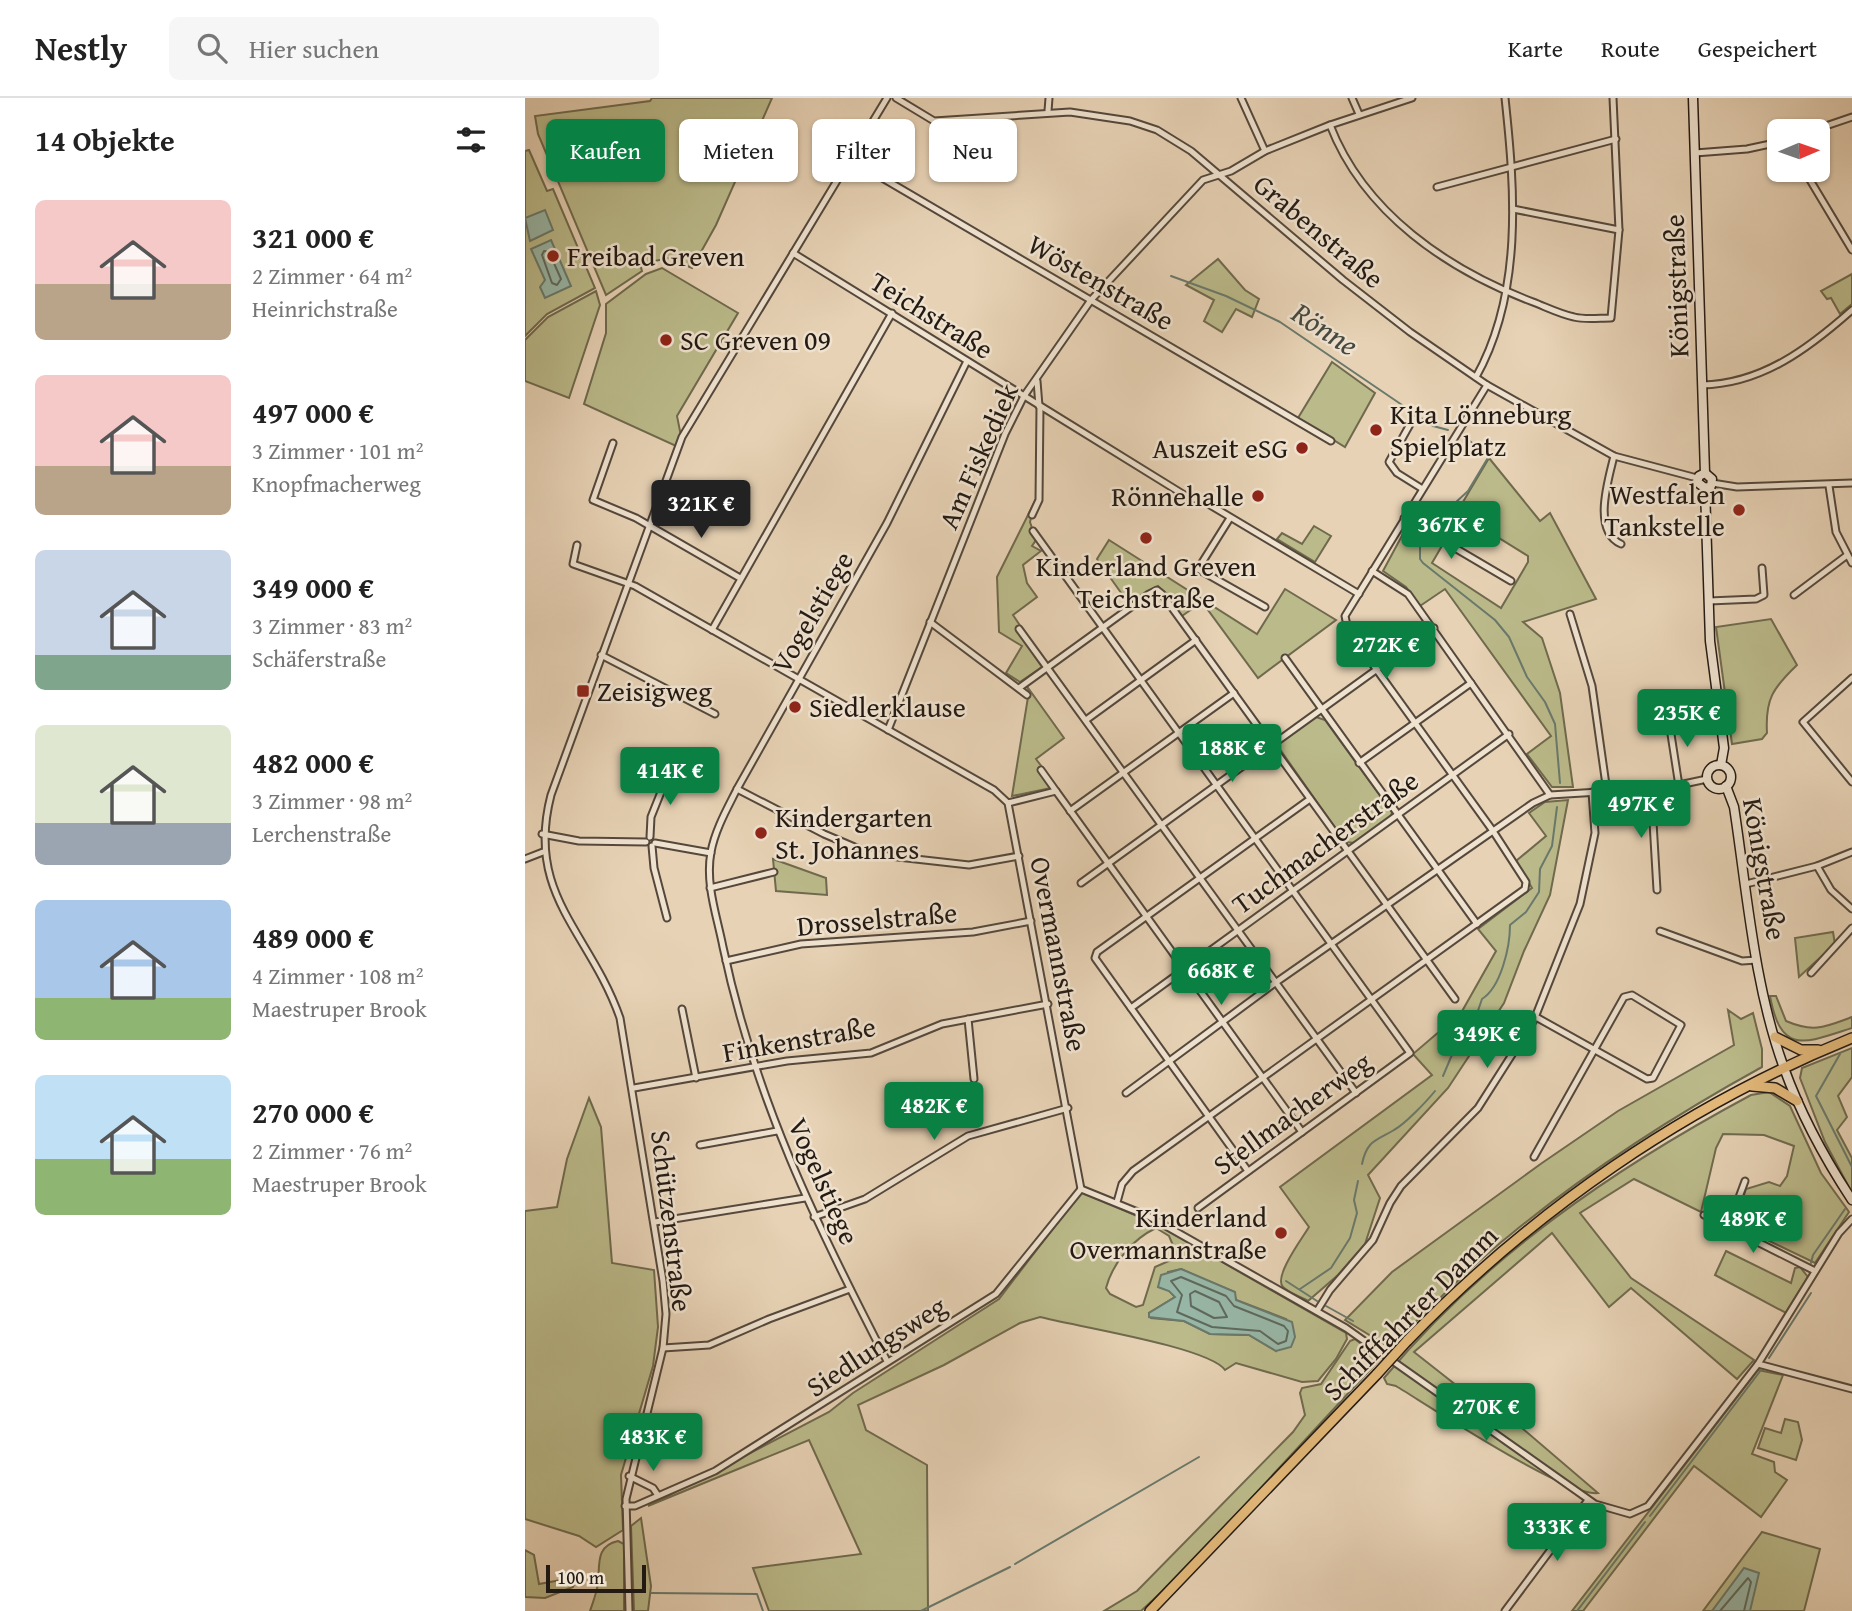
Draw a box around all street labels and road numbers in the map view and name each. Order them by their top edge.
street label: Grabenstraße [1245,164,1394,298]
street label: Königstraße [1653,214,1698,358]
street label: Wöstenstraße [1020,223,1182,340]
street label: Teichstraße [863,261,1002,369]
street label: Am Fiskediek [927,376,1028,535]
street label: Vogelstiege [760,543,863,680]
street label: Tuchmacherstraße [1223,760,1427,923]
street label: Königstraße [1733,795,1798,943]
street label: Overmannstraße [1021,853,1098,1055]
street label: Drosselstraße [795,891,959,946]
street label: Finkenstraße [719,1005,879,1072]
street label: Stellmacherweg [1204,1041,1380,1184]
street label: Vogelstiege [778,1111,871,1251]
street label: Schützenstraße [641,1128,704,1314]
street label: Schifffahrter Damm [1313,1216,1507,1410]
street label: Siedlungsweg [798,1285,954,1406]

